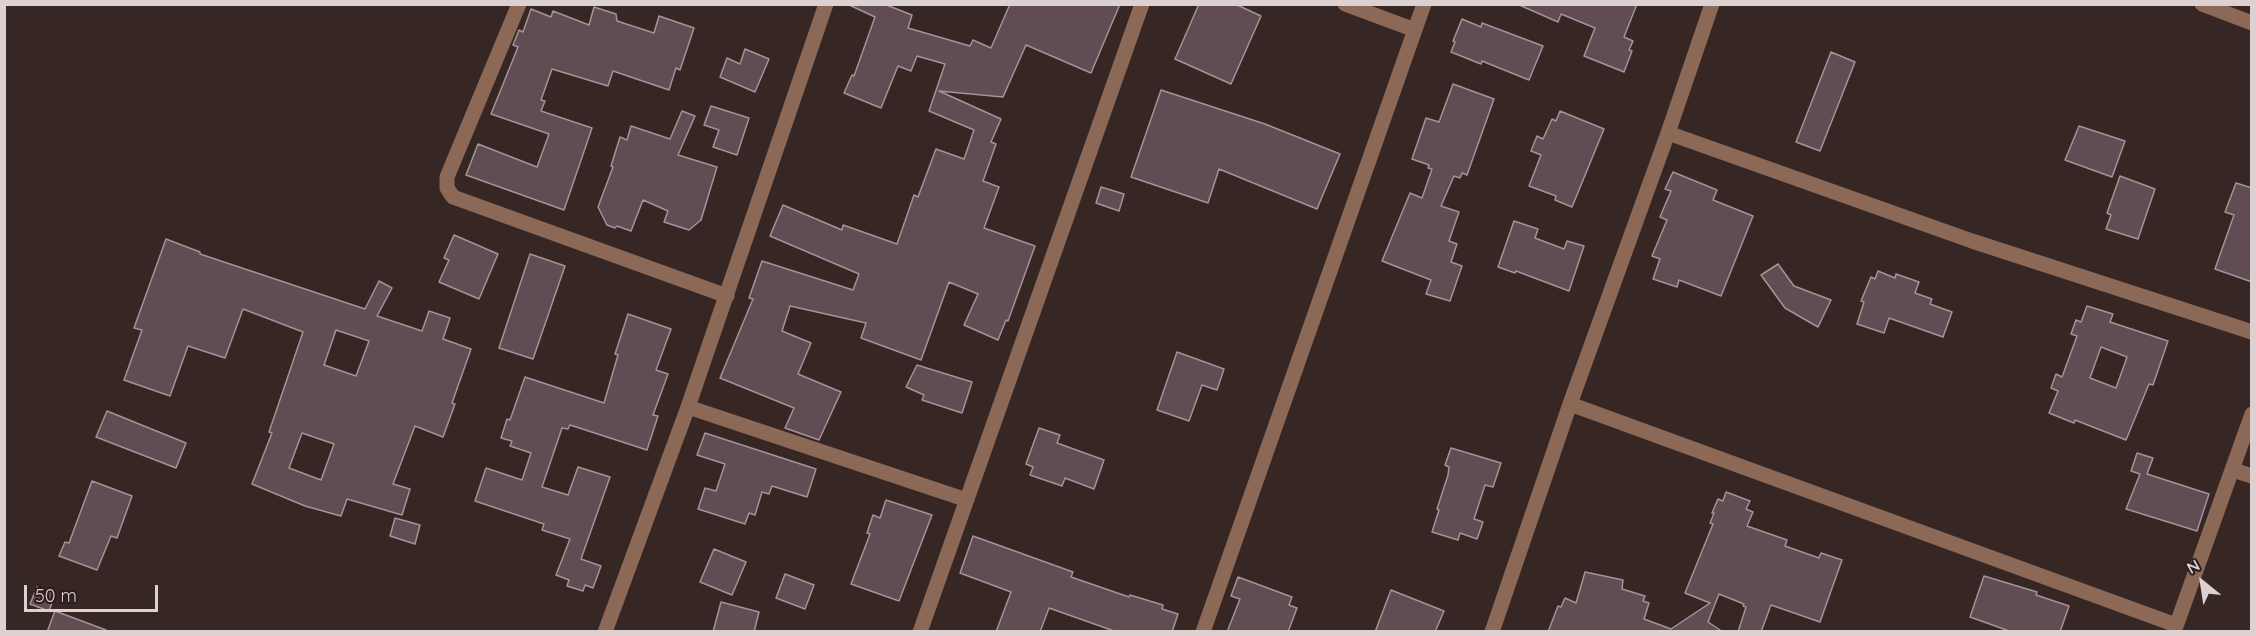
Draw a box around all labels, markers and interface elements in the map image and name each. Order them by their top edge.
north arrow [2172,552,2232,612]
text: N [2183,555,2203,578]
scale bar [27,573,160,611]
text: 50 m [35,584,77,607]

